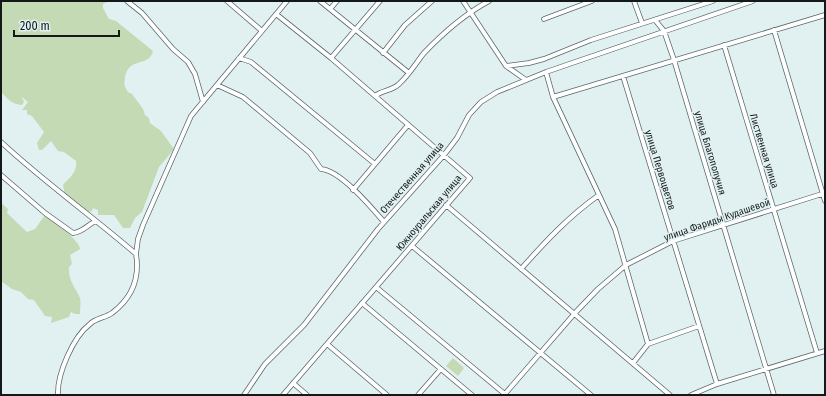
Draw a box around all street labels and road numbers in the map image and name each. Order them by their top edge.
street label: улица Благополучия [692,110,728,196]
street label: Лиственная улица [747,112,781,190]
street label: улица Первоцветов [642,129,678,211]
street label: Отечественная улица [378,140,446,216]
street label: Южноуральская улица [394,173,464,253]
street label: улица Фариды Кудашевой [662,196,772,244]

